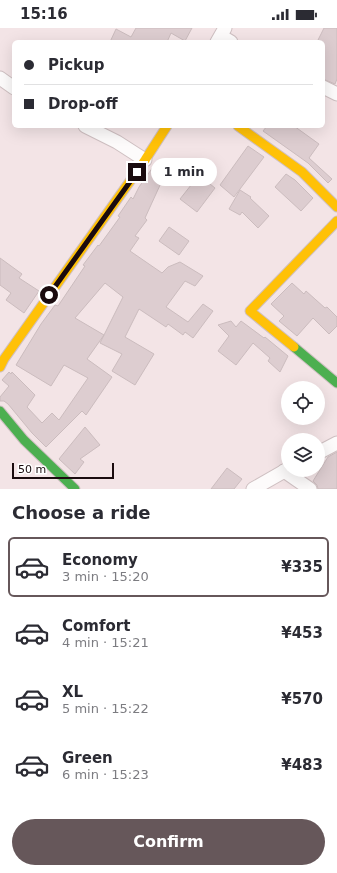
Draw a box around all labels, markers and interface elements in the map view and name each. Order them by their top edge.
text: 15:16 [20,5,68,23]
text: Pickup [48,56,104,74]
text: Drop-off [48,95,118,113]
callout: 1 min [151,158,217,186]
route end [128,163,146,181]
text: 1 min [164,164,204,179]
route start [40,286,58,304]
map controls [281,381,325,477]
button: locate [281,381,325,425]
button: layers [281,433,325,477]
scale bar [12,461,114,480]
text: 50 m [18,463,46,476]
text: Choose a ride [12,502,151,523]
icon: car [14,549,50,585]
text: Economy [62,551,138,569]
text: ¥335 [281,558,323,576]
text: 3 min · 15:20 [62,569,149,584]
icon: car [14,615,50,651]
text: Comfort [62,617,130,635]
text: ¥453 [281,624,323,642]
text: 4 min · 15:21 [62,635,149,650]
icon: car [14,681,50,717]
text: XL [62,683,83,701]
text: ¥570 [281,690,323,708]
text: 5 min · 15:22 [62,701,149,716]
icon: car [14,747,50,783]
text: Green [62,749,113,767]
text: ¥483 [281,756,323,774]
text: 6 min · 15:23 [62,767,149,782]
button: Confirm [12,819,325,865]

